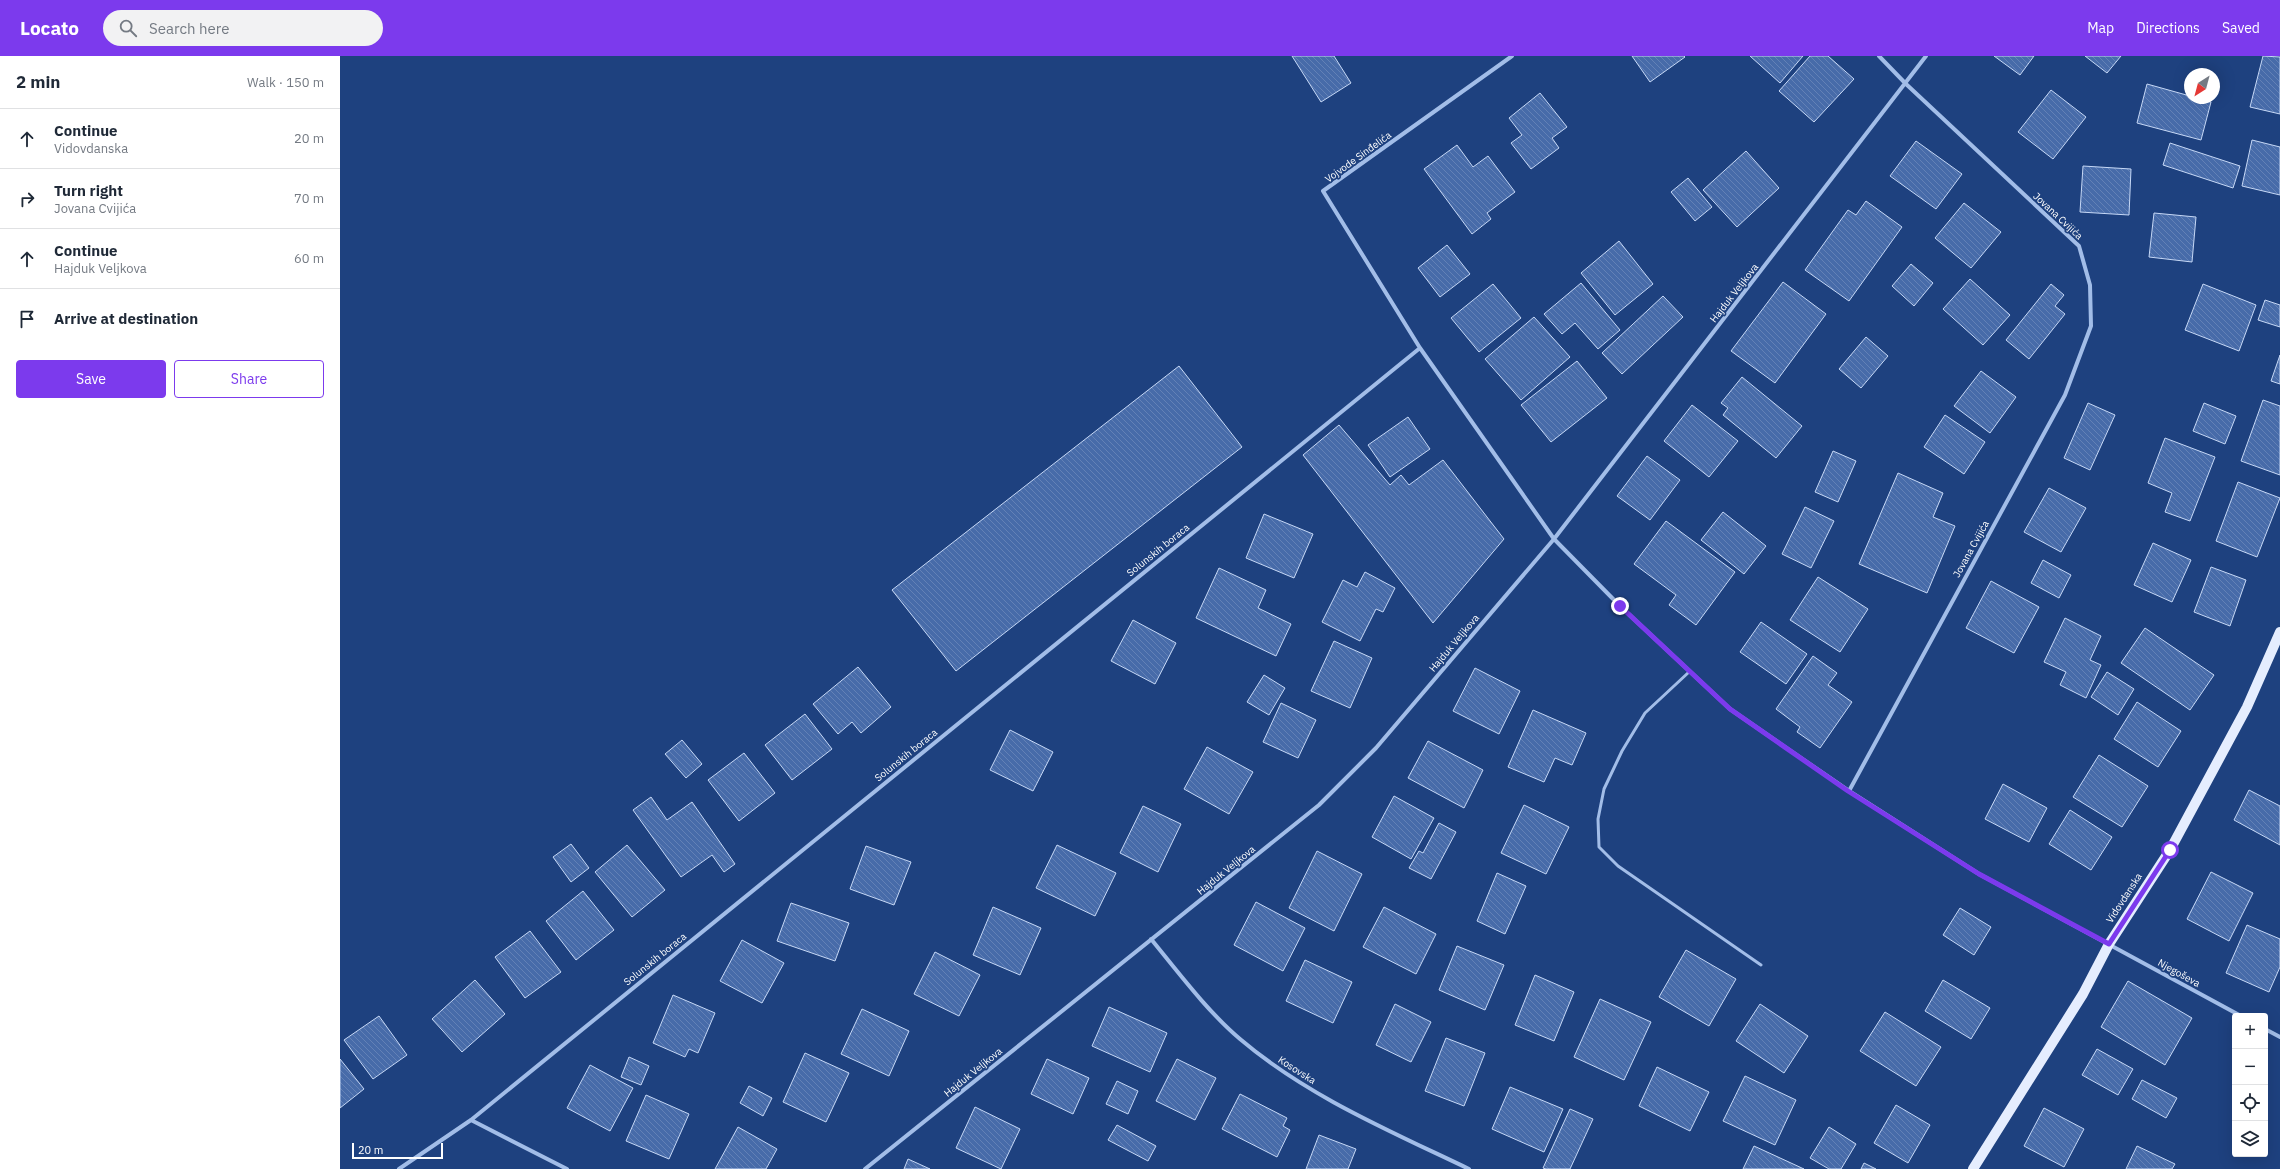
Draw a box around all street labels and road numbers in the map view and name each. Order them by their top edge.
street label: Vojvode Sinđelića [1322,128,1394,185]
street label: Jovana Cvijića [2030,190,2086,243]
street label: Hajduk Veljkova [1707,260,1761,325]
street label: Jovana Cvijića [1950,518,1992,580]
street label: Solunskih boraca [1124,520,1192,579]
street label: Hajduk Veljkova [1426,611,1482,674]
street label: Solunskih boraca [872,725,940,784]
street label: Hajduk Veljkova [1194,842,1258,897]
street label: Vidovdanska [2103,870,2145,925]
street label: Solunskih boraca [621,929,689,988]
street label: Njegoševa [2156,956,2203,990]
street label: Hajduk Veljkova [941,1044,1005,1099]
street label: Kosovska [1276,1053,1319,1087]

